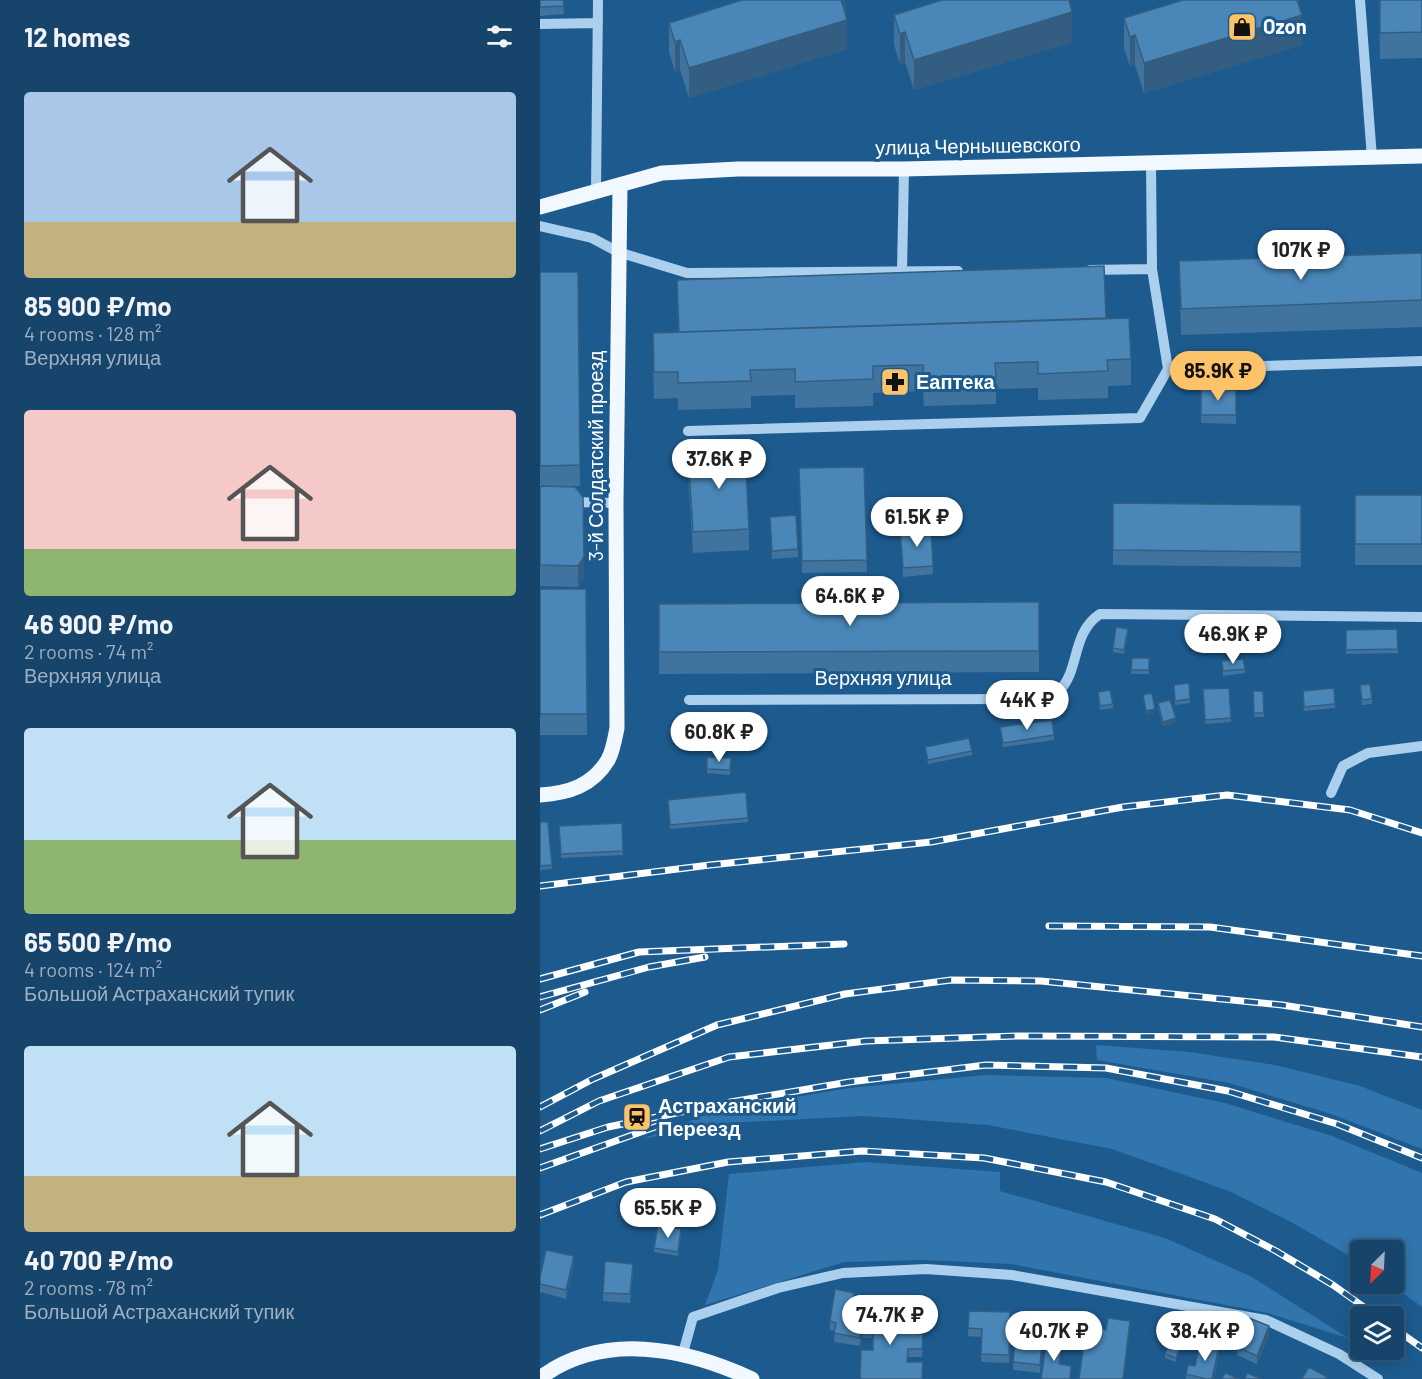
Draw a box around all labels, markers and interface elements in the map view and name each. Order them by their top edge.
shop icon: Ozon [1226,11,1258,43]
place label: Ozon [1263,14,1307,38]
icon: filters [483,20,516,53]
text: 12 homes [24,21,130,52]
icon: home [216,131,324,239]
street label: улица Чернышевского [875,131,1081,159]
pin: 107K ₽ [1252,230,1350,281]
text: 107K ₽ [1272,237,1330,261]
text: 85 900 ₽/mo [24,290,172,321]
text: 4 rooms · 128 m² [24,321,162,345]
text: Верхняя улица [24,345,161,369]
street label: 3-й Солдатский проезд [583,350,607,561]
pin: 85.9K ₽ [1163,351,1273,402]
text: 85.9K ₽ [1184,358,1252,382]
pharmacy icon: Еаптека [879,366,911,398]
place label: Еаптека [916,369,995,393]
pin: 37.6K ₽ [664,439,774,490]
text: 37.6K ₽ [686,446,752,470]
icon: home [216,449,324,557]
pin: 61.5K ₽ [862,497,972,548]
text: 61.5K ₽ [885,504,949,528]
pin: 64.6K ₽ [795,576,905,627]
text: 64.6K ₽ [815,583,885,607]
text: 46 900 ₽/mo [24,608,173,639]
pin: 46.9K ₽ [1178,614,1288,665]
text: 46.9K ₽ [1198,621,1268,645]
text: 2 rooms · 74 m² [24,639,154,663]
text: Верхняя улица [24,663,161,687]
street label: Верхняя улица [814,665,952,689]
pin: 44K ₽ [985,680,1069,731]
text: 44K ₽ [1000,687,1054,711]
pin: 60.8K ₽ [664,712,774,763]
text: 60.8K ₽ [685,719,753,743]
icon: home [216,767,324,875]
text: 65 500 ₽/mo [24,926,172,957]
text: 4 rooms · 124 m² [24,957,162,981]
text: Большой Астраханский тупик [24,981,294,1005]
icon: home [216,1085,324,1193]
place label: Астраханский Переезд [658,1093,797,1140]
station icon: Астраханский Переезд [621,1101,653,1133]
pin: 65.5K ₽ [613,1188,723,1239]
text: 65.5K ₽ [634,1195,702,1219]
north arrow [1350,1240,1404,1294]
map controls [1350,1240,1404,1360]
text: 40 700 ₽/mo [24,1244,173,1275]
text: 2 rooms · 78 m² [24,1275,153,1299]
pin: 74.7K ₽ [835,1295,945,1346]
text: Большой Астраханский тупик [24,1299,294,1323]
text: 74.7K ₽ [856,1302,924,1326]
button: layers [1350,1306,1404,1360]
pin: 40.7K ₽ [999,1311,1109,1362]
pin: 38.4K ₽ [1150,1311,1260,1362]
text: 40.7K ₽ [1019,1318,1089,1342]
text: 38.4K ₽ [1170,1318,1240,1342]

